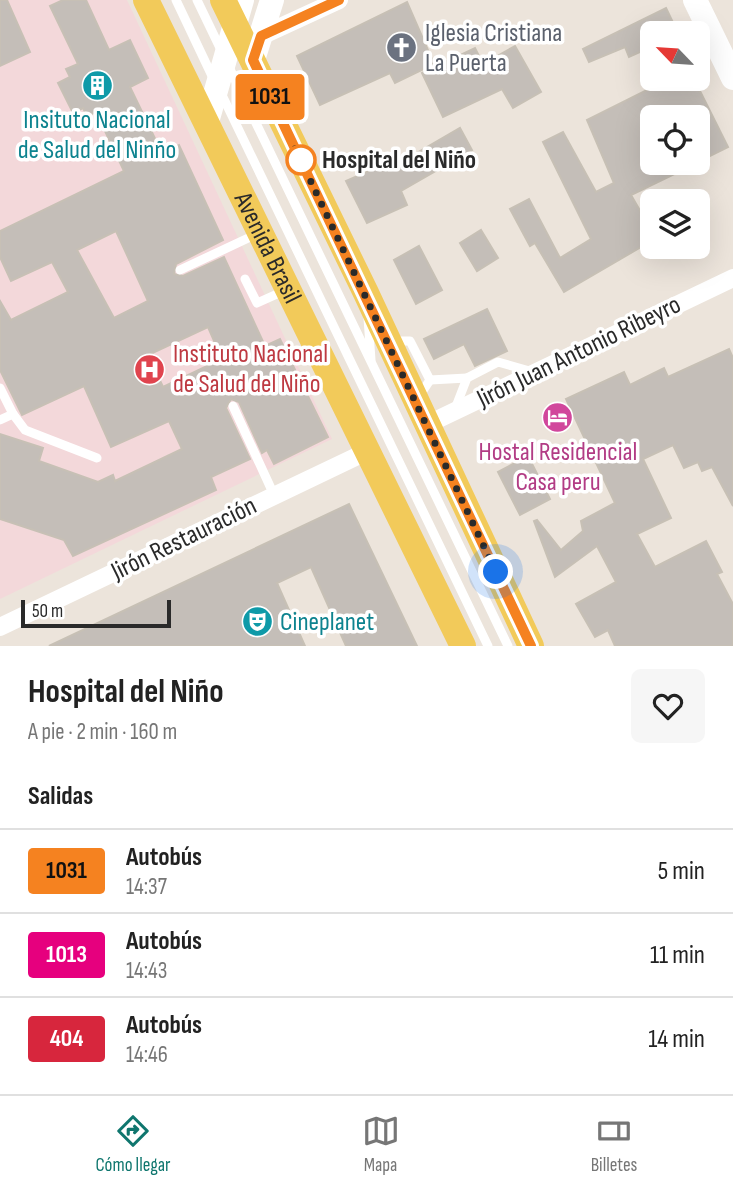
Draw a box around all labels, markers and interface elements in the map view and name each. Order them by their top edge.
place label: Iglesia Cristiana La Puerta [425,18,562,79]
north arrow [640,21,710,91]
map controls [640,21,710,259]
church icon: Iglesia Cristiana La Puerta [385,31,419,65]
building icon: Insituto Nacional de Salud del Ninño [80,68,114,102]
line badge: 1031 [221,74,319,120]
text: 1031 [250,82,291,111]
place label: Insituto Nacional de Salud del Ninño [18,105,176,166]
button: locate [640,105,710,175]
marker: Hospital del Niño [286,145,316,175]
place label: Hospital del Niño [322,145,476,176]
street label: Avenida Brasil [227,186,308,308]
button: layers [640,189,710,259]
street label: Jirón Juan Antonio Ribeyro [471,289,686,415]
place label: Instituto Nacional de Salud del Niño [173,339,328,400]
hospital icon: Instituto Nacional de Salud del Niño [133,352,167,386]
hotel icon: Hostal Residencial Casa peru [541,400,575,434]
place label: Hostal Residencial Casa peru [479,437,637,498]
street label: Jirón Restauración [105,491,262,588]
your location [478,554,513,589]
scale bar [21,597,172,629]
text: 50 m [32,600,63,623]
theatre icon: Cineplanet [240,605,274,639]
place label: Cineplanet [280,607,374,638]
button: heart [631,669,705,743]
text: Hospital del Niño [28,672,224,712]
text: A pie · 2 min · 160 m [28,718,177,746]
text: Salidas [28,781,93,812]
text: Autobús [126,842,202,873]
text: 1031 [46,856,87,885]
text: 5 min [658,856,705,887]
text: 14:37 [126,873,167,901]
text: Autobús [126,926,202,957]
text: 1013 [46,940,87,969]
text: 11 min [650,940,705,971]
text: 14:43 [126,957,167,985]
text: Autobús [126,1010,202,1041]
text: 404 [50,1024,83,1053]
text: 14 min [648,1024,705,1055]
text: 14:46 [126,1041,168,1069]
tab: Cómo llegar [96,1112,170,1177]
tab: Mapa [362,1112,400,1177]
tab: Billetes [591,1112,637,1177]

